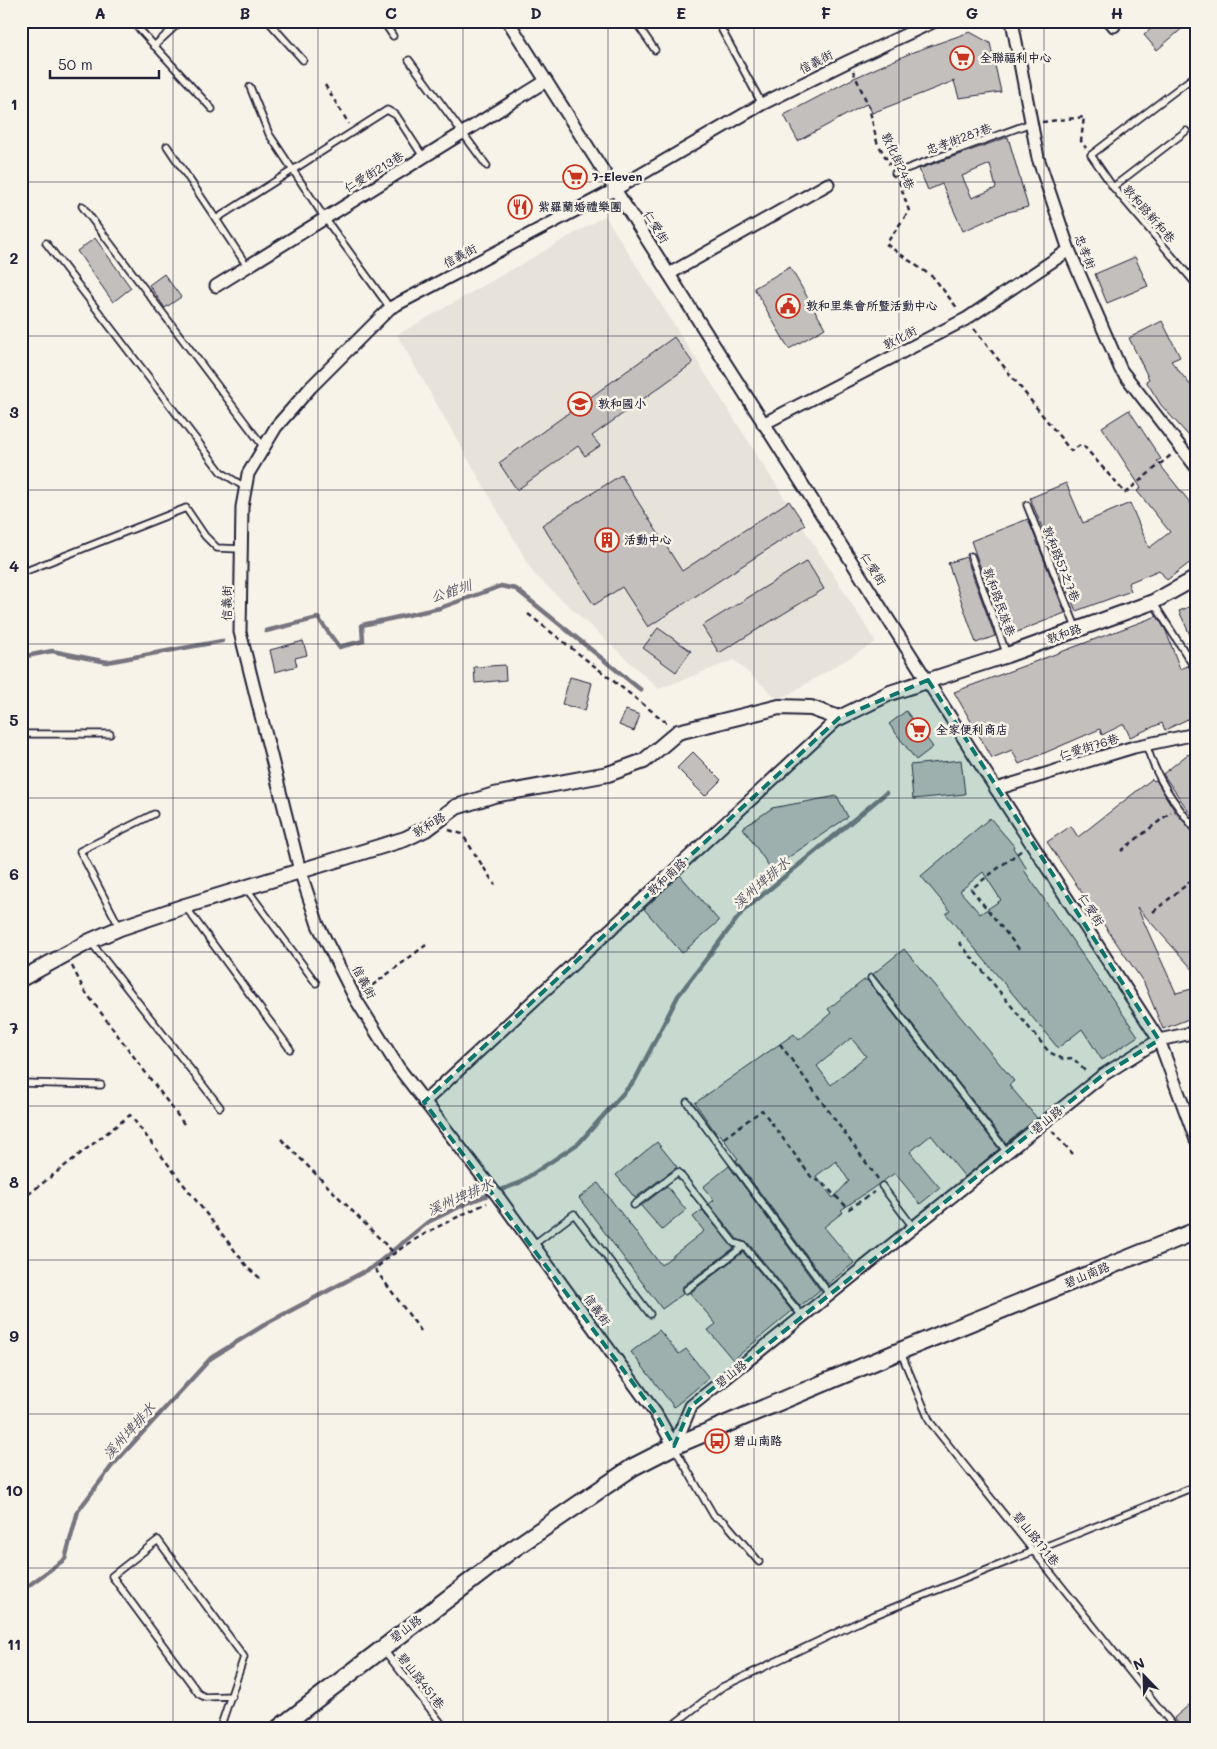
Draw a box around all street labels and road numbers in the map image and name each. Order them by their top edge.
street label: 信義街 [796,46,835,76]
street label: 忠孝街287巷 [924,119,994,157]
street label: 敦化街24巷 [879,129,919,192]
street label: 仁愛街213巷 [341,147,406,195]
street label: 敦和路新和巷 [1120,181,1179,246]
street label: 仁愛街 [641,207,673,246]
street label: 忠孝街 [1072,232,1100,271]
street label: 信義街 [440,240,479,271]
street label: 敦化街 [880,322,919,352]
street label: 敦和路57之7巷 [1039,523,1084,604]
street label: 仁愛街 [857,549,890,588]
street label: 敦和路民族巷 [980,565,1020,638]
street label: 信義街 [218,585,234,621]
street label: 敦和路 [1044,620,1083,646]
street label: 仁愛街76巷 [1057,729,1121,763]
street label: 敦和路 [409,808,448,840]
street label: 敦和南路 [643,854,689,898]
street label: 仁愛街 [1075,890,1108,929]
street label: 信義街 [349,962,380,1001]
street label: 碧山路 [1027,1102,1065,1137]
street label: 碧山南路 [1061,1258,1112,1290]
street label: 信義街 [581,1290,615,1329]
street label: 碧山路 [711,1356,749,1391]
street label: 碧山路171巷 [1010,1508,1064,1569]
street label: 碧山路 [386,1611,425,1645]
street label: 碧山路451巷 [395,1649,449,1712]

